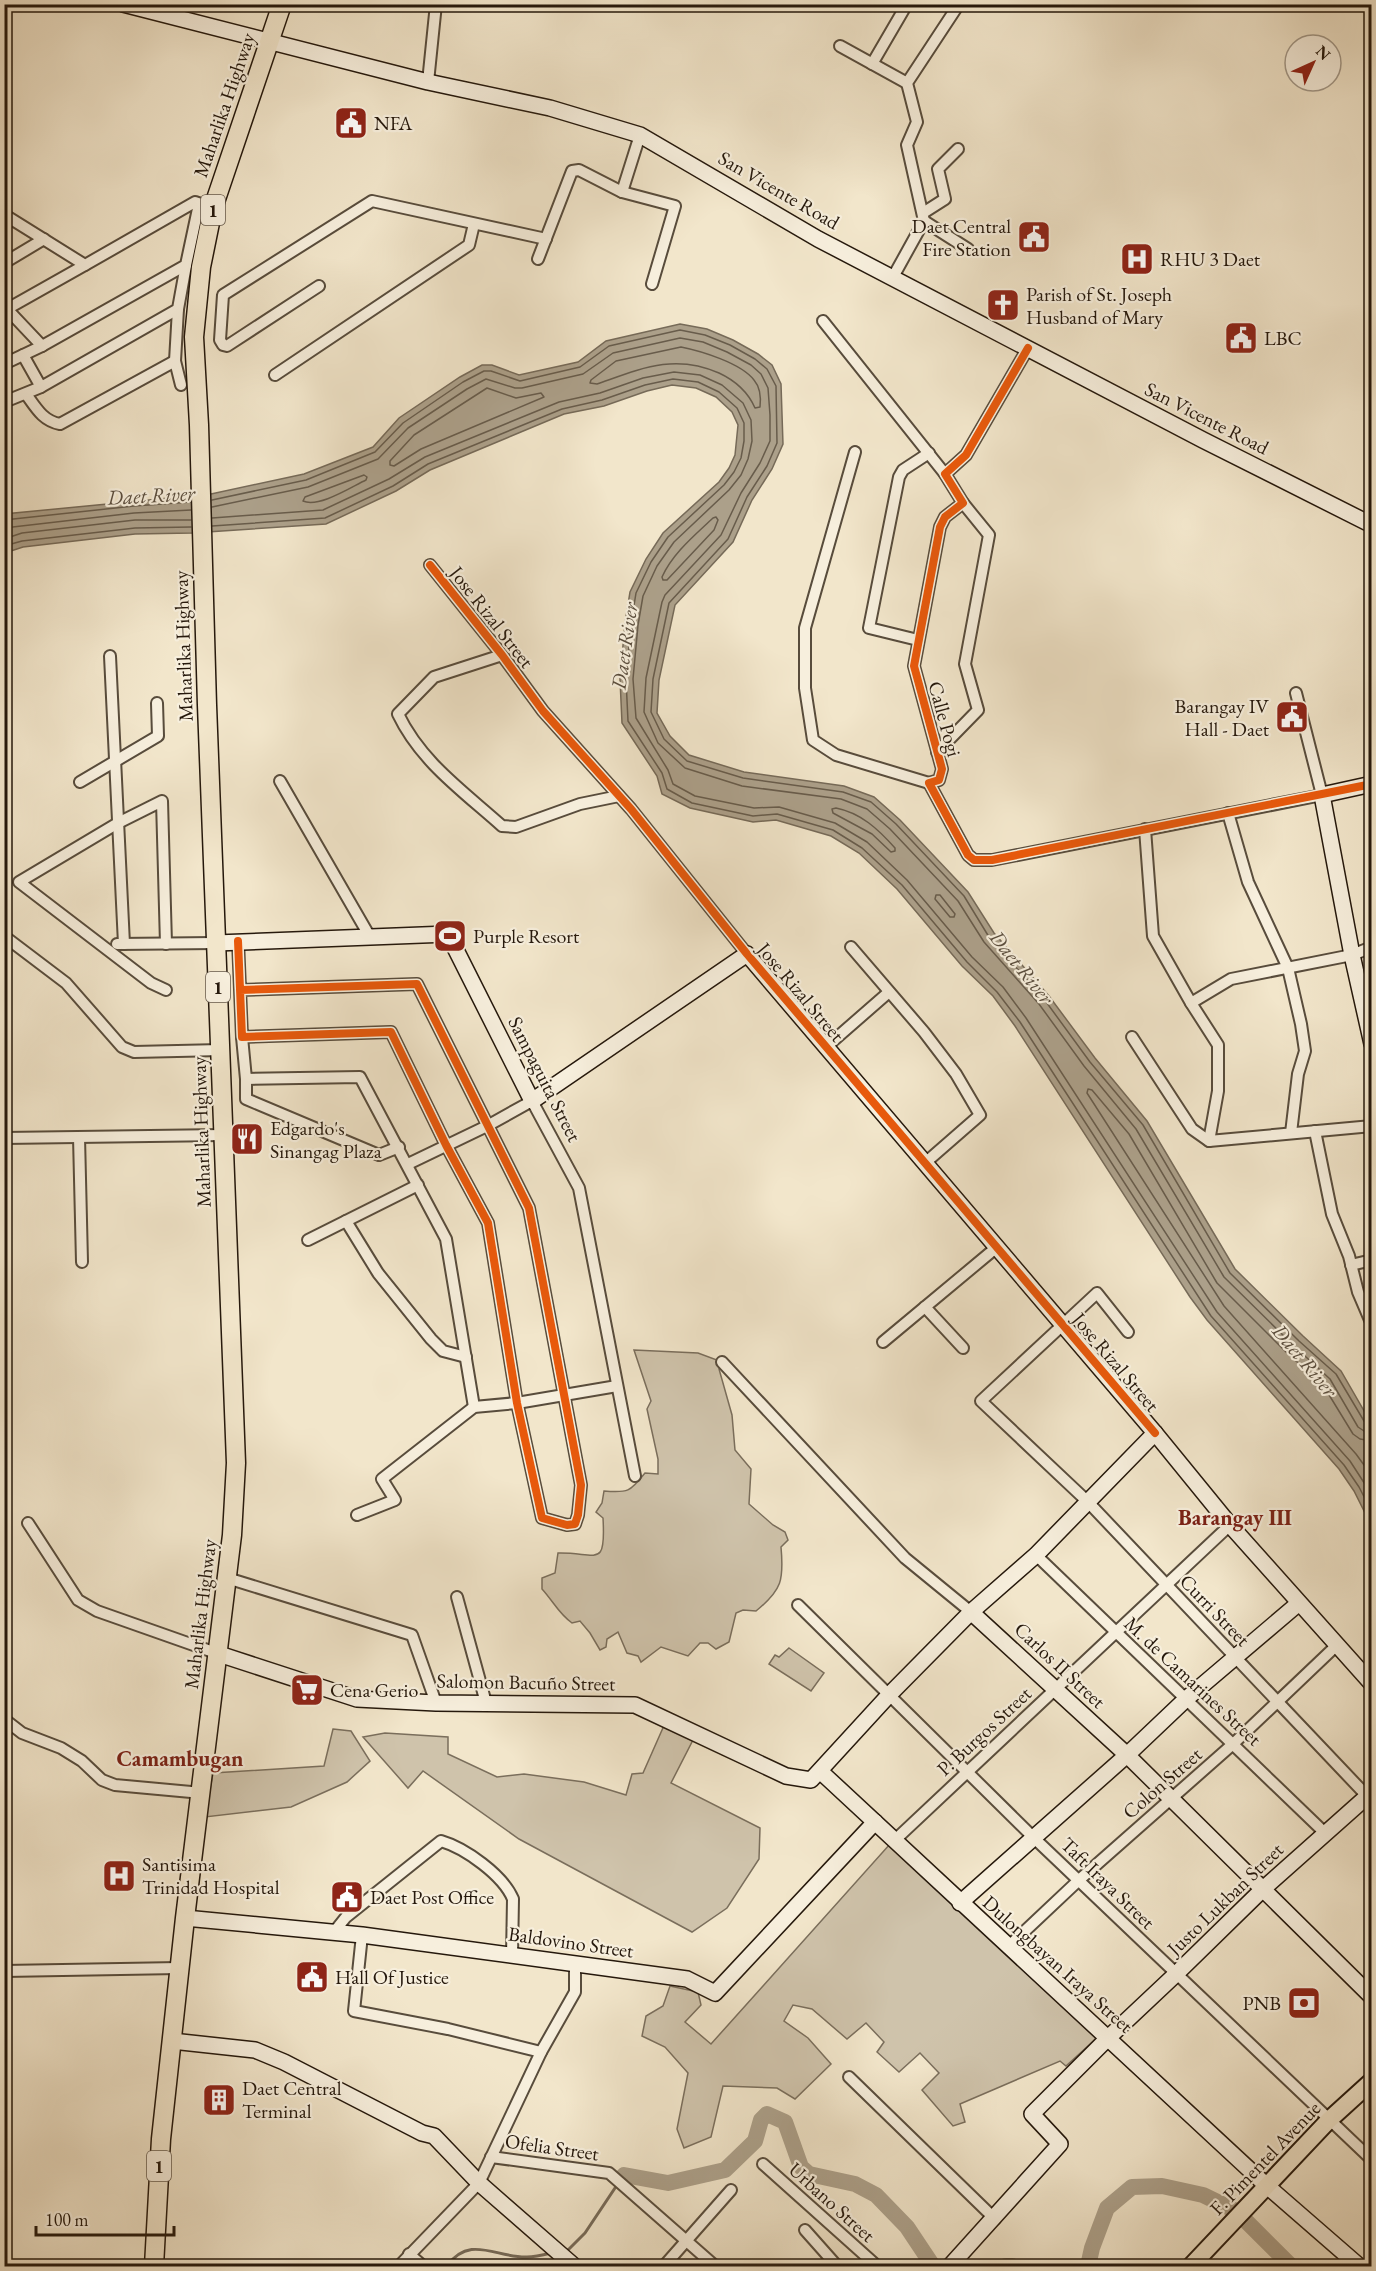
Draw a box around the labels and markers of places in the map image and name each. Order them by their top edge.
public building icon: NFA [333,105,369,141]
place label: NFA [374,110,413,136]
place label: Daet Central Fire Station [912,213,1011,262]
public building icon: Daet Central Fire Station [1016,219,1052,255]
hospital icon: RHU 3 Daet [1119,241,1155,277]
place label: RHU 3 Daet [1160,246,1261,272]
place label: Parish of St. Joseph Husband of Mary [1026,281,1172,330]
church icon: Parish of St. Joseph Husband of Mary [985,287,1021,323]
public building icon: LBC [1223,320,1259,356]
place label: LBC [1264,325,1302,351]
place label: Barangay IV Hall - Daet [1175,693,1270,742]
public building icon: Barangay IV Hall - Daet [1274,699,1310,735]
sports icon: Purple Resort [432,918,468,954]
place label: Purple Resort [473,923,580,949]
place label: Edgardo's Sinangag Plaza [270,1115,382,1164]
restaurant icon: Edgardo's Sinangag Plaza [229,1121,265,1157]
supermarket icon: Cena Gerio [289,1672,325,1708]
place label: Cena Gerio [330,1677,418,1703]
place label: Santisima Trinidad Hospital [142,1851,280,1900]
hospital icon: Santisima Trinidad Hospital [101,1858,137,1894]
public building icon: Daet Post Office [329,1879,365,1915]
place label: Daet Post Office [370,1884,494,1910]
public building icon: Hall Of Justice [294,1959,330,1995]
place label: Hall Of Justice [335,1964,449,1990]
bank icon: PNB [1286,1985,1322,2021]
place label: PNB [1242,1990,1281,2016]
place label: Daet Central Terminal [242,2075,342,2124]
building icon: Daet Central Terminal [201,2082,237,2118]

